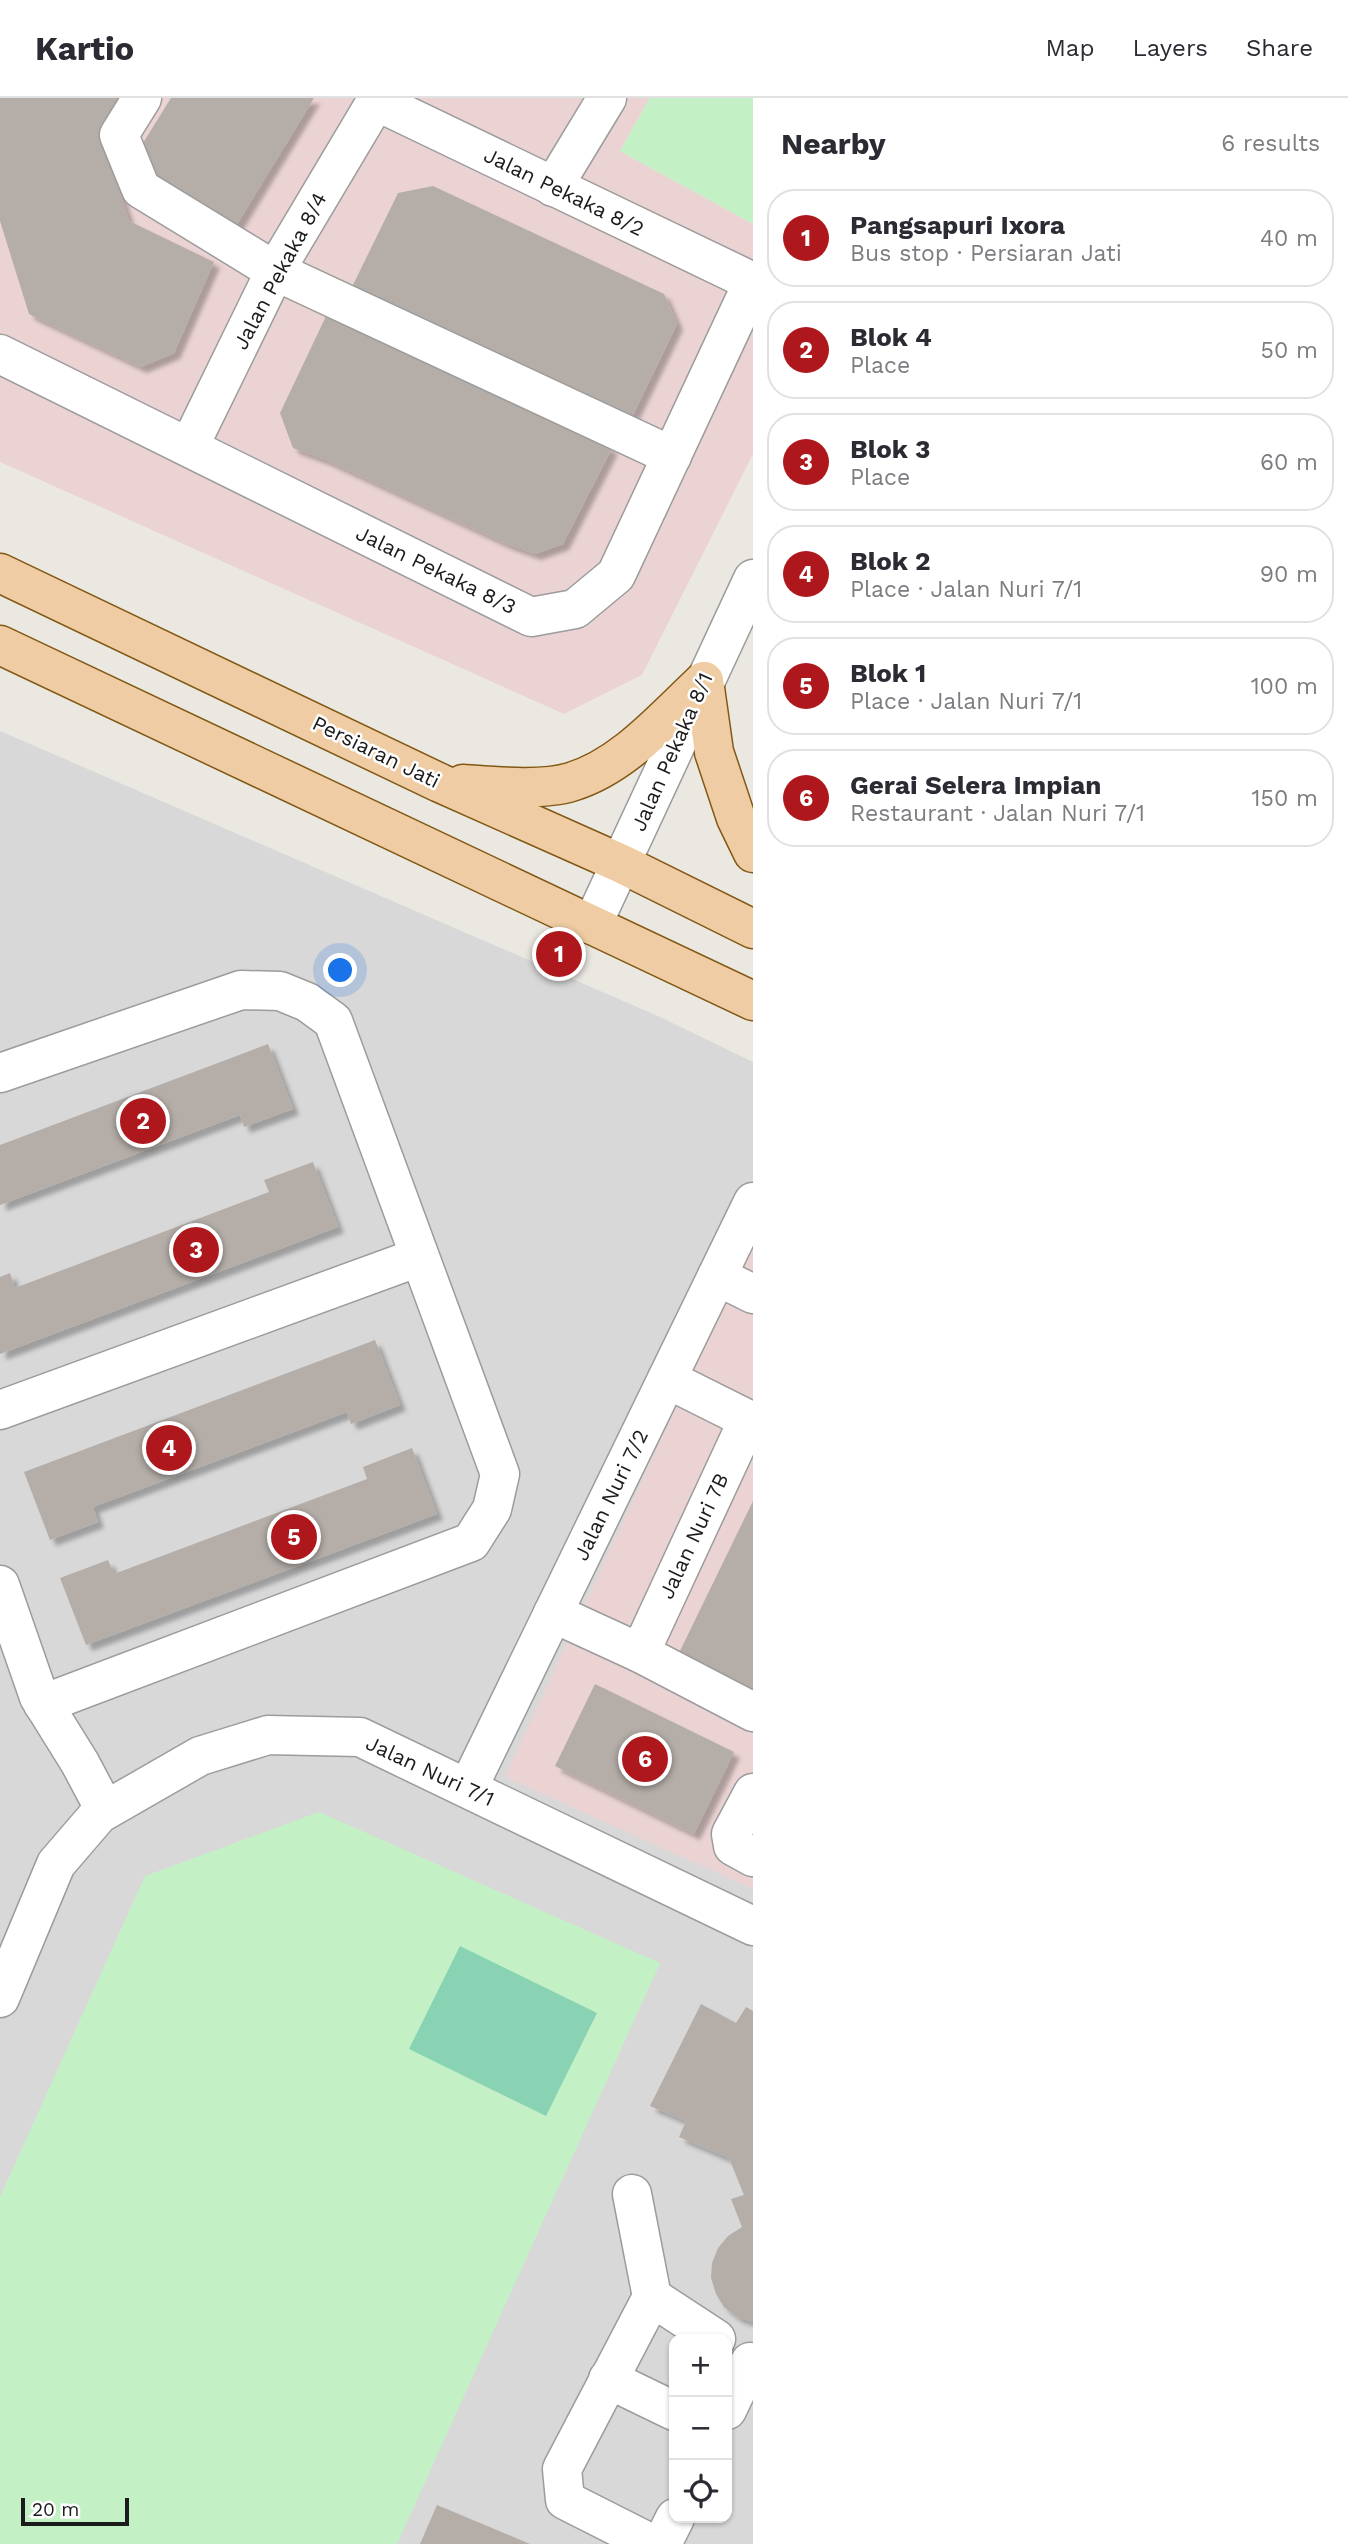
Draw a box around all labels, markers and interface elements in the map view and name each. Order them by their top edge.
text: Kartio [35,29,134,68]
text: Map [1046,34,1094,62]
text: Layers [1132,34,1208,62]
text: Share [1246,34,1313,62]
text: Nearby [781,126,886,161]
text: 6 results [1221,130,1320,157]
street label: Jalan Pekaka 8/2 [480,142,648,241]
street label: Jalan Pekaka 8/4 [228,188,332,354]
text: Pangsapuri Ixora [850,210,1065,240]
text: 1 [801,225,811,252]
text: 40 m [1260,225,1318,252]
text: Bus stop · Persiaran Jati [850,240,1122,267]
text: Blok 4 [850,322,932,352]
text: 2 [799,337,813,364]
text: 50 m [1261,337,1318,364]
text: Place [850,352,910,379]
text: Blok 3 [850,434,931,464]
text: 3 [799,449,813,476]
text: 60 m [1260,449,1318,476]
text: Place [850,464,910,491]
street label: Jalan Pekaka 8/3 [352,520,520,619]
text: Blok 2 [850,546,931,576]
text: 4 [799,561,813,588]
text: 90 m [1260,561,1318,588]
text: Place · Jalan Nuri 7/1 [850,576,1082,603]
text: Blok 1 [850,658,926,688]
street label: Jalan Pekaka 8/1 [625,669,718,835]
text: 5 [799,673,813,700]
text: 100 m [1251,673,1318,700]
text: Place · Jalan Nuri 7/1 [850,688,1082,715]
street label: Persiaran Jati [308,710,444,793]
text: Gerai Selera Impian [850,770,1101,800]
text: 6 [799,785,813,812]
text: 150 m [1252,785,1318,812]
text: Restaurant · Jalan Nuri 7/1 [850,800,1145,827]
pin: 1 [536,928,582,980]
your location [323,953,357,987]
pin: 2 [120,1095,166,1147]
pin: 3 [173,1224,219,1276]
pin: 4 [146,1422,192,1474]
street label: Jalan Nuri 7/2 [568,1425,653,1564]
street label: Jalan Nuri 7B [653,1469,734,1603]
pin: 5 [271,1511,317,1563]
street label: Jalan Nuri 7/1 [362,1730,498,1811]
pin: 6 [622,1733,668,1785]
map controls [669,2334,732,2523]
button: + [669,2334,732,2397]
button: − [669,2397,732,2460]
button: locate [669,2460,732,2523]
scale bar [21,2495,130,2527]
text: 20 m [32,2498,79,2521]

